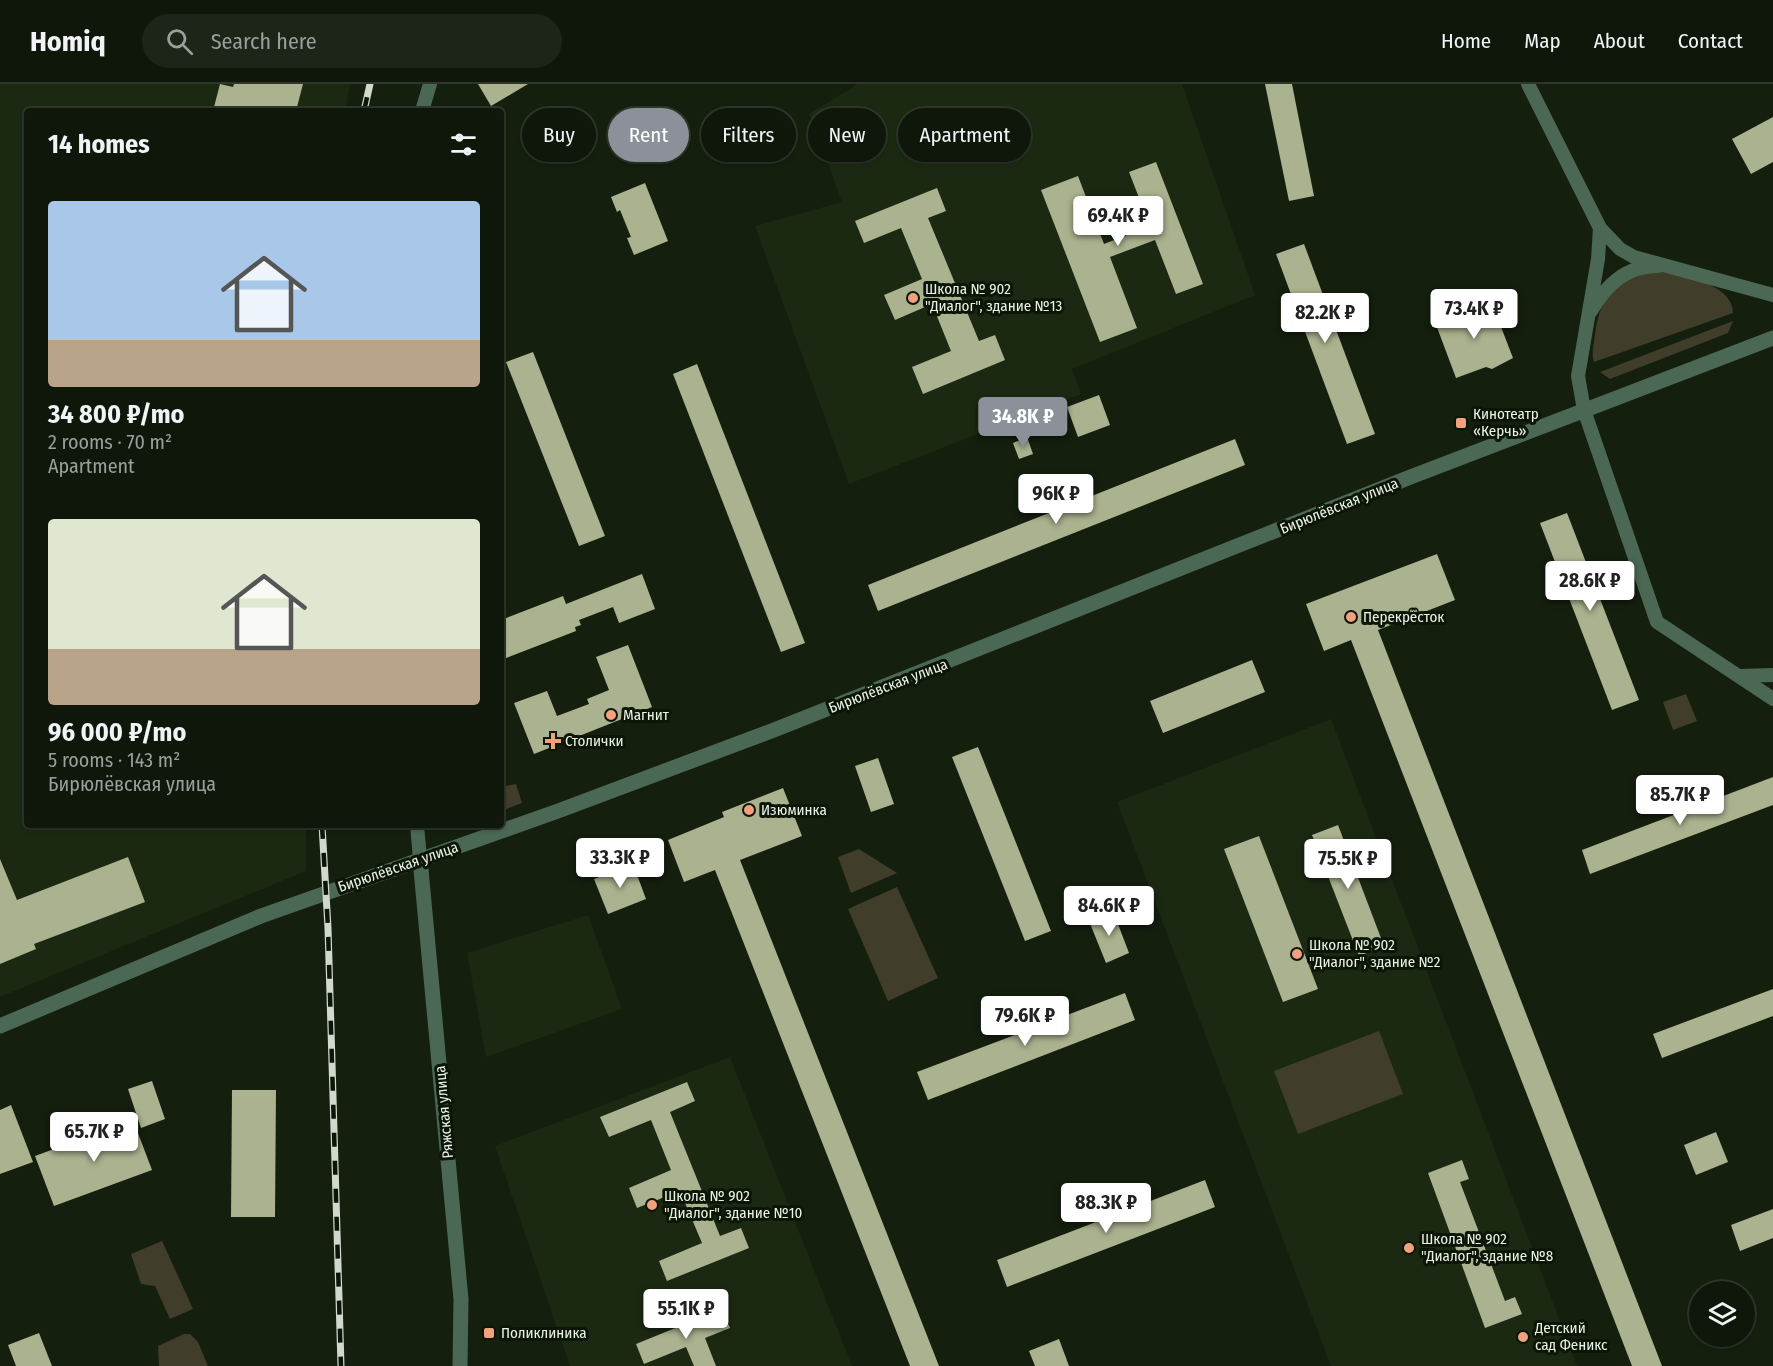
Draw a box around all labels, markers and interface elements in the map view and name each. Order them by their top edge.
search box [142,14,562,68]
text: Homiq [30,25,106,58]
icon: search [163,25,196,58]
text: Search here [211,28,317,55]
text: Home [1441,28,1491,54]
text: Map [1524,28,1561,54]
text: About [1594,28,1645,54]
text: Contact [1678,28,1743,54]
chip: Buy [522,108,596,162]
chip: Rent [608,108,689,162]
chip: Filters [701,108,796,162]
chip: New [808,108,886,162]
chip: Apartment [898,108,1031,162]
icon: filters [447,128,480,161]
text: 14 homes [48,129,150,160]
pin: 69.4K ₽ [1063,196,1173,247]
text: 69.4K ₽ [1087,203,1149,227]
icon: home [210,240,318,348]
place label: Школа № 902 "Диалог", здание №13 [925,280,1063,315]
pin: 73.4K ₽ [1419,289,1529,340]
marker: Школа № 902 "Диалог", здание №13 [906,291,920,305]
pin: 82.2K ₽ [1270,293,1380,344]
text: 73.4K ₽ [1445,296,1503,320]
text: 82.2K ₽ [1295,300,1355,324]
pin: 34.8K ₽ [968,397,1078,448]
text: 34 800 ₽/mo [48,399,184,430]
text: 34.8K ₽ [992,404,1054,428]
place label: Кинотеатр «Керчь» [1473,405,1539,440]
marker: Кинотеатр «Керчь» [1454,416,1468,430]
text: 2 rooms · 70 m² [48,430,172,454]
text: Apartment [48,454,135,478]
pin: 96K ₽ [1014,474,1098,525]
street label: Бирюлёвская улица [1277,474,1401,538]
text: 96K ₽ [1032,481,1080,505]
icon: home [210,558,318,666]
pin: 28.6K ₽ [1535,561,1645,612]
text: 28.6K ₽ [1559,568,1621,592]
place label: Перекрёсток [1363,608,1444,626]
marker: Перекрёсток [1344,610,1358,624]
street label: Бирюлёвская улица [826,655,950,717]
place label: Магнит [623,706,670,724]
marker: Магнит [604,708,618,722]
text: 96 000 ₽/mo [48,717,186,748]
place label: Столички [565,732,624,750]
marker: Столички [546,734,560,748]
text: 5 rooms · 143 m² [48,748,180,772]
text: Бирюлёвская улица [48,772,216,796]
pin: 85.7K ₽ [1625,775,1735,826]
text: 85.7K ₽ [1650,782,1710,806]
place label: Изюминка [761,801,827,819]
marker: Изюминка [742,803,756,817]
street label: Бирюлёвская улица [335,838,461,896]
pin: 33.3K ₽ [565,838,675,889]
pin: 75.5K ₽ [1293,839,1403,890]
text: 33.3K ₽ [590,845,650,869]
text: 75.5K ₽ [1318,846,1378,870]
pin: 84.6K ₽ [1054,886,1164,937]
text: 84.6K ₽ [1078,893,1140,917]
place label: Школа № 902 "Диалог", здание №2 [1309,936,1441,971]
marker: Школа № 902 "Диалог", здание №2 [1290,947,1304,961]
pin: 79.6K ₽ [970,996,1080,1047]
text: 79.6K ₽ [995,1003,1055,1027]
street label: Ряжская улица [431,1065,457,1159]
pin: 65.7K ₽ [39,1112,149,1163]
text: 65.7K ₽ [64,1119,124,1143]
pin: 88.3K ₽ [1051,1183,1161,1234]
place label: Школа № 902 "Диалог", здание №10 [664,1187,802,1222]
text: 88.3K ₽ [1075,1190,1137,1214]
marker: Школа № 902 "Диалог", здание №10 [645,1198,659,1212]
place label: Школа № 902 "Диалог", здание №8 [1421,1230,1553,1265]
marker: Школа № 902 "Диалог", здание №8 [1402,1241,1416,1255]
map controls [1689,1281,1755,1347]
button: layers [1689,1281,1755,1347]
pin: 55.1K ₽ [631,1289,741,1340]
text: 55.1K ₽ [657,1296,715,1320]
place label: Детский сад Феникс [1534,1319,1608,1354]
place label: Поликлиника [501,1324,587,1342]
marker: Поликлиника [482,1326,496,1340]
marker: Детский сад Феникс [1516,1330,1530,1344]

